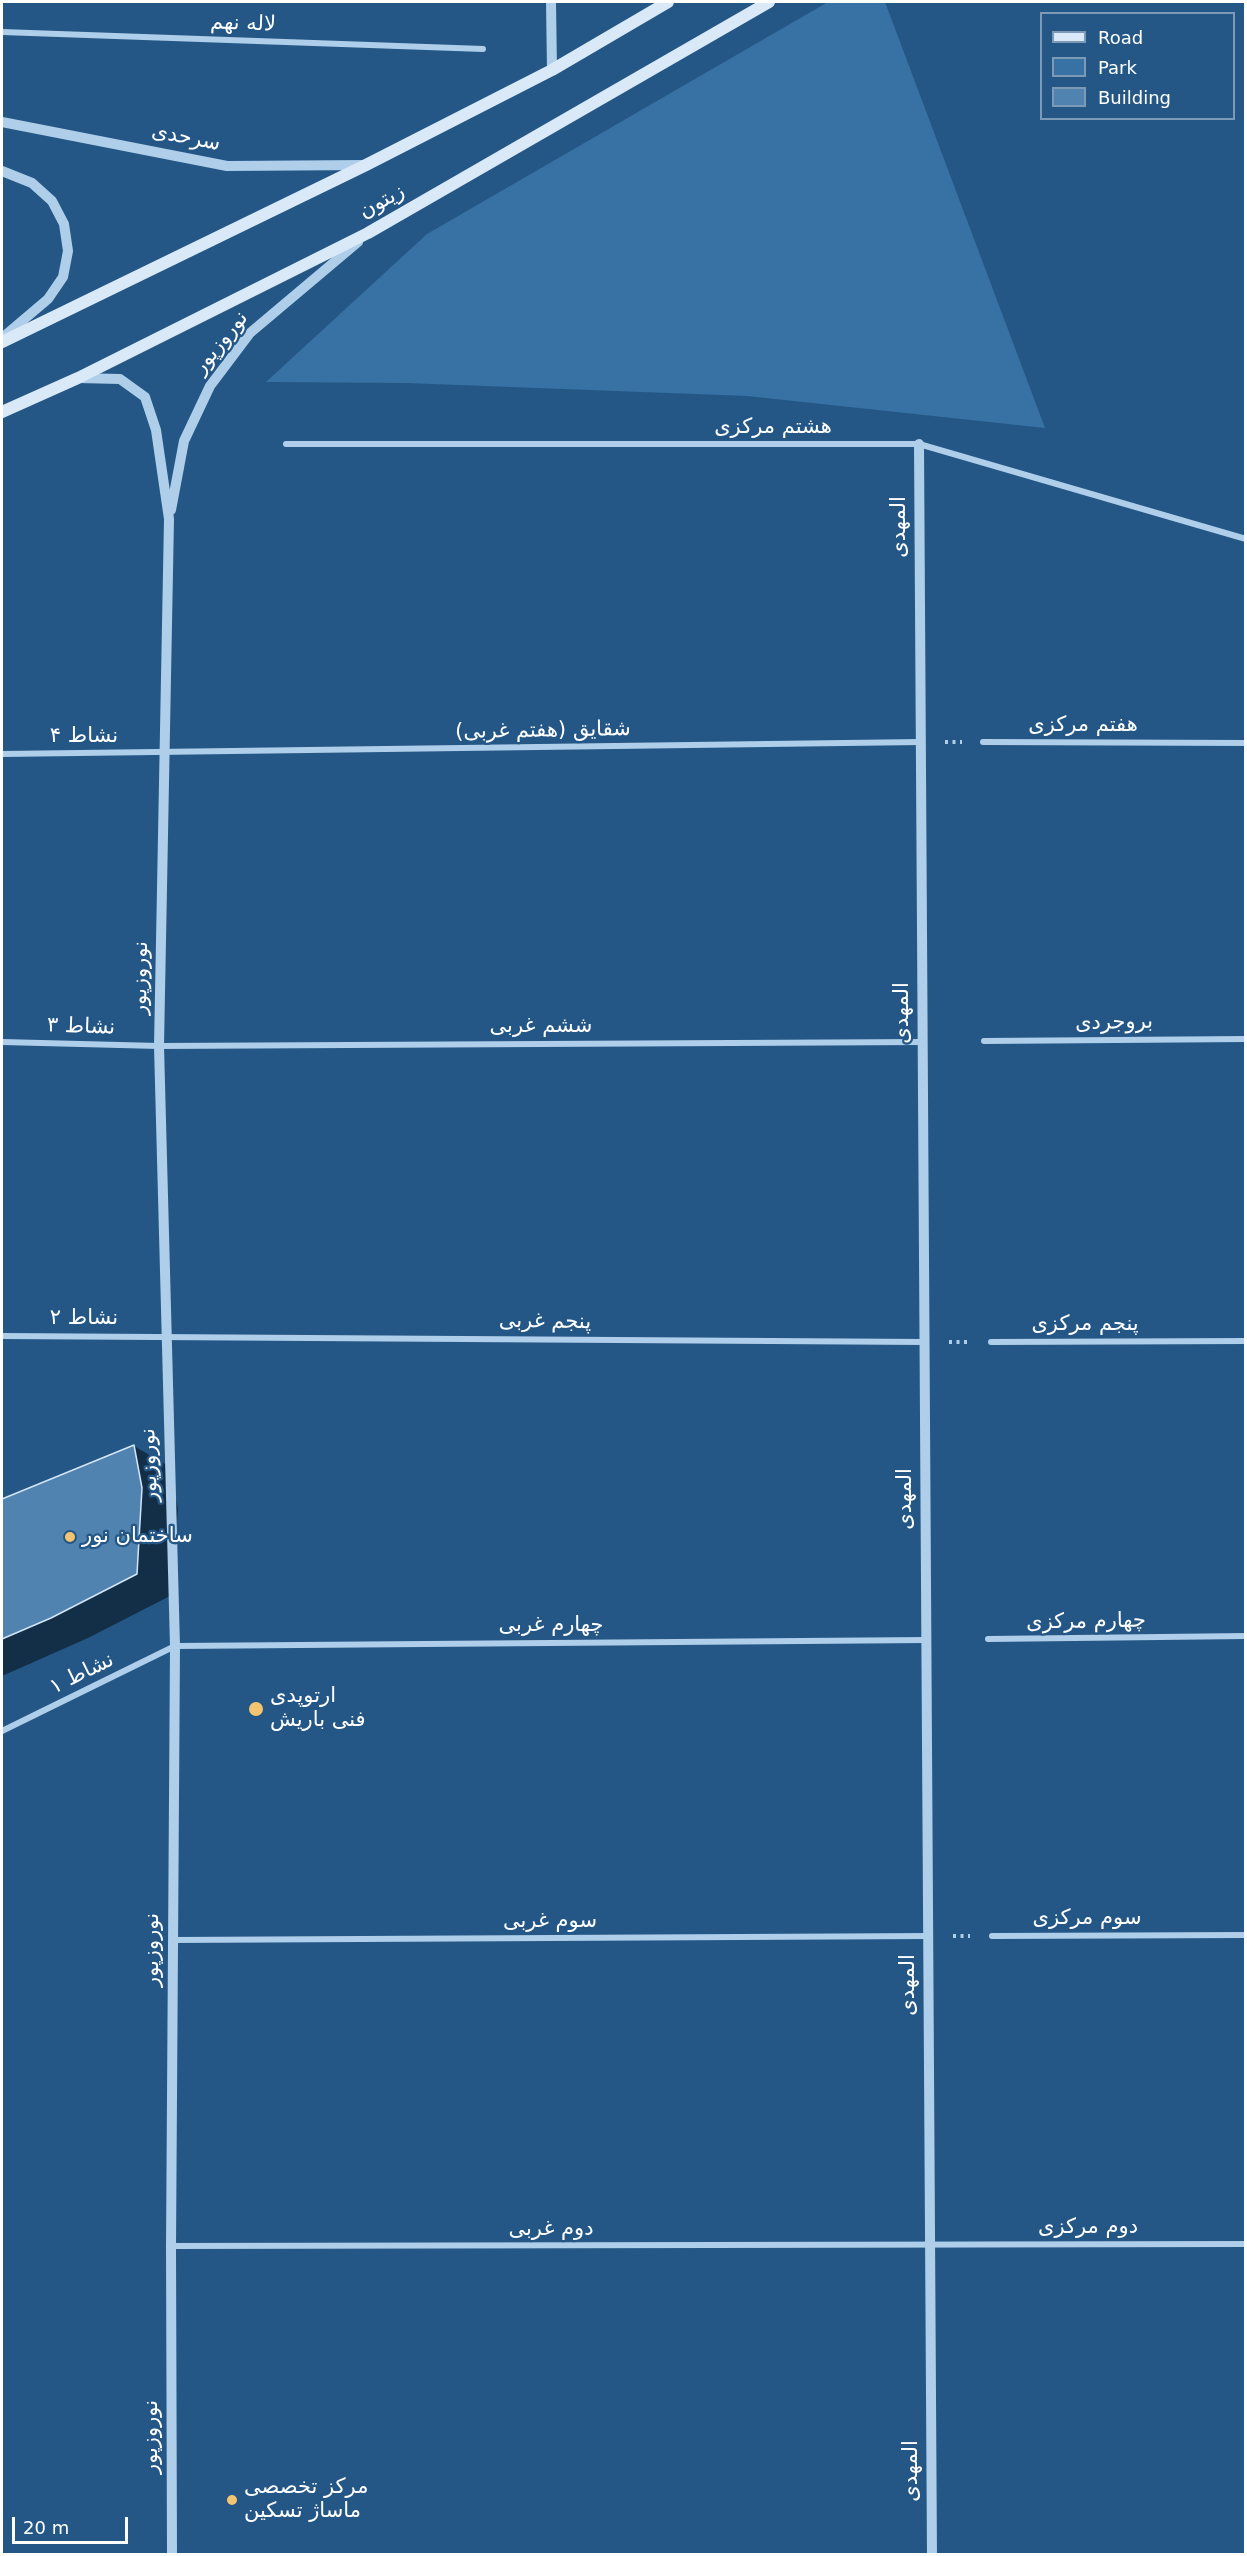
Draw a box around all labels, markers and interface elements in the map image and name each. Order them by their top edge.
street label: لاله نهم [210,10,276,38]
legend [1040,12,1235,120]
text: Road [1098,27,1143,48]
text: Park [1098,57,1137,78]
text: Building [1098,87,1171,108]
street label: سرحدی [149,119,223,157]
street label: زیتون [355,179,409,225]
street label: نوروزپور [188,306,254,380]
street label: هشتم مرکزی [714,415,832,441]
street label: المهدی [887,496,913,558]
street label: هفتم مرکزی [1028,713,1138,739]
street label: شقایق (هفتم غربی) [455,717,631,745]
street label: نشاط ۴ [50,724,118,750]
street label: نوروزپور [128,941,154,1015]
street label: المهدی [890,982,916,1044]
street label: بروجردی [1075,1010,1153,1036]
street label: نشاط ۳ [46,1013,116,1041]
street label: ششم غربی [490,1014,592,1040]
street label: نشاط ۲ [50,1306,118,1332]
street label: پنجم غربی [499,1309,591,1335]
street label: پنجم مرکزی [1031,1312,1139,1338]
street label: نوروزپور [136,1428,164,1502]
street label: المهدی [893,1468,919,1530]
place label: ساختمان نور [82,1524,193,1550]
marker: ساختمان نور [63,1530,77,1544]
street label: چهارم مرکزی [1026,1608,1146,1636]
street label: چهارم غربی [499,1613,603,1639]
street label: نشاط ۱ [46,1648,118,1700]
place label: ارتوپدی فنی باریش [270,1684,366,1734]
marker: ارتوپدی فنی باریش [247,1700,265,1718]
street label: سوم مرکزی [1033,1906,1141,1932]
street label: سوم غربی [503,1909,597,1935]
street label: نوروزپور [140,1913,166,1987]
street label: المهدی [896,1954,922,2016]
street label: دوم مرکزی [1038,2215,1138,2241]
street label: دوم غربی [508,2217,594,2243]
street label: نوروزپور [139,2400,165,2474]
street label: المهدی [899,2440,925,2502]
place label: مرکز تخصصی ماساژ تسکین [244,2475,368,2525]
marker: مرکز تخصصی ماساژ تسکین [225,2493,239,2507]
scale bar [15,2505,130,2543]
text: 20 m [23,2517,69,2538]

